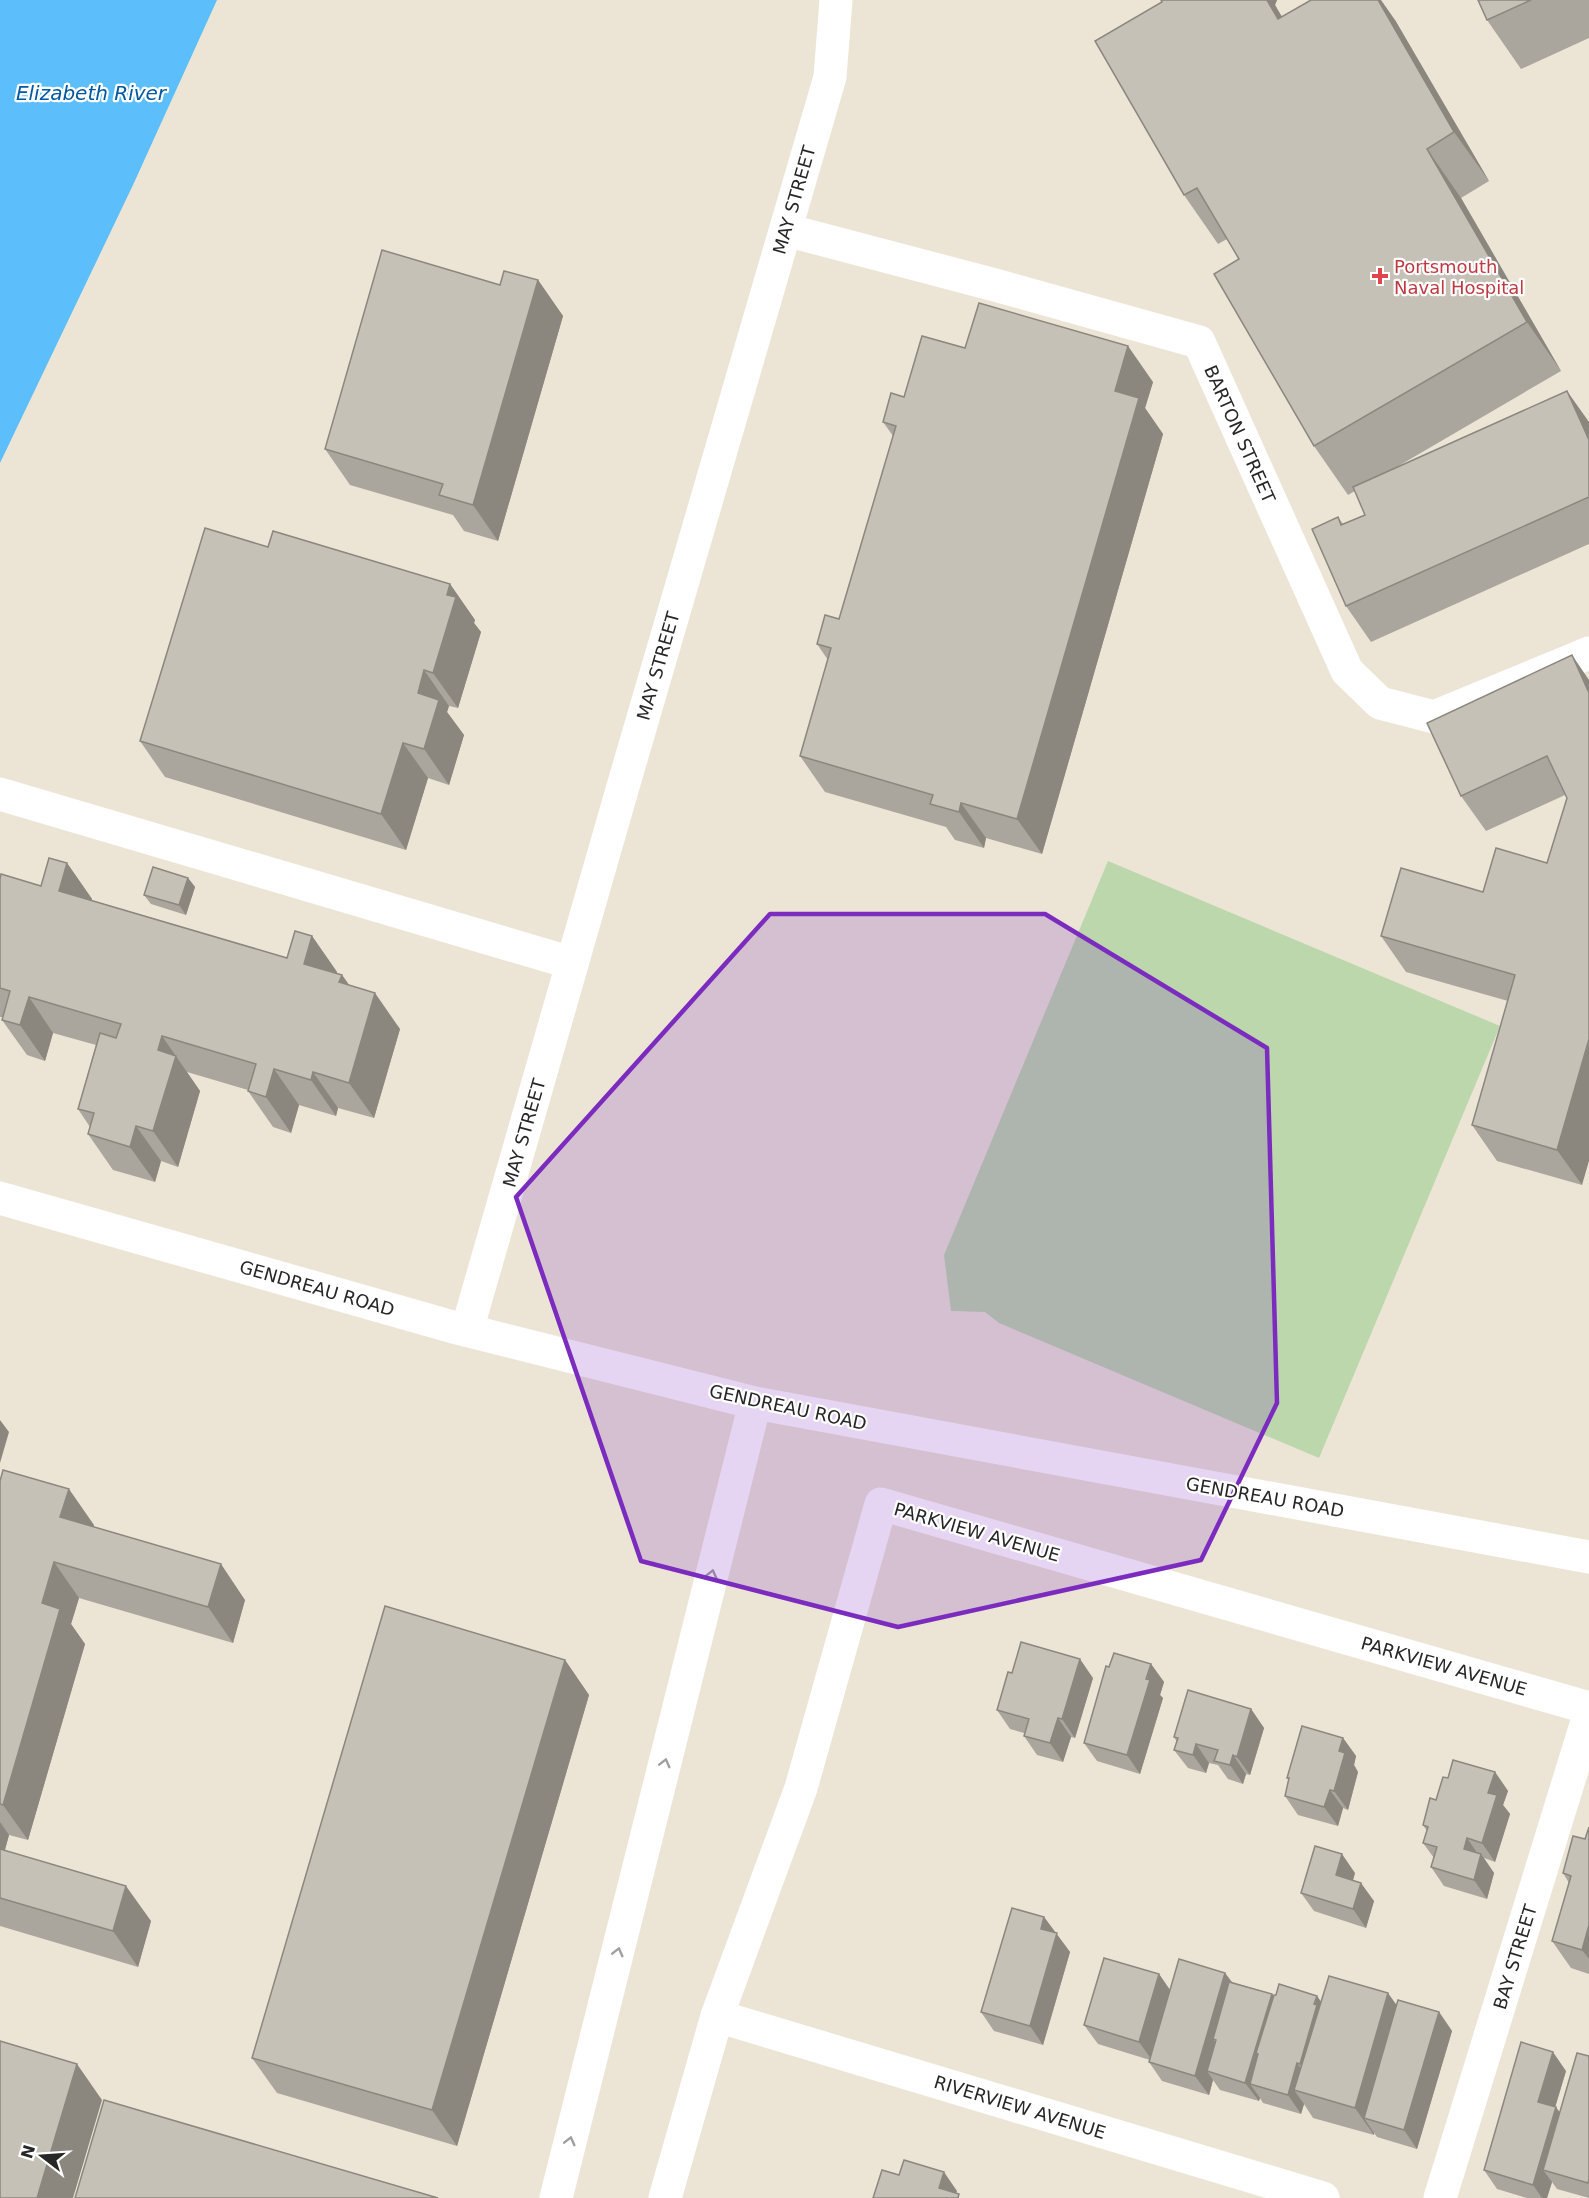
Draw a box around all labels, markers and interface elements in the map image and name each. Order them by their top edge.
water label: Elizabeth River [16,81,168,105]
street label: MAY STREET [768,142,820,257]
place label: Portsmouth Naval Hospital [1394,256,1524,298]
marker: Portsmouth Naval Hospital [1371,267,1389,285]
street label: BARTON STREET [1200,362,1280,507]
street label: MAY STREET [632,608,684,723]
street label: MAY STREET [498,1075,550,1190]
street label: GENDREAU ROAD [237,1256,397,1320]
street label: GENDREAU ROAD [707,1380,869,1434]
street label: GENDREAU ROAD [1184,1473,1346,1521]
street label: PARKVIEW AVENUE [892,1498,1062,1566]
one-way arrow [705,1569,718,1579]
street label: PARKVIEW AVENUE [1359,1632,1529,1700]
one-way arrow [658,1758,670,1769]
street label: BAY STREET [1489,1901,1541,2012]
one-way arrow [610,1947,623,1957]
street label: RIVERVIEW AVENUE [932,2071,1108,2143]
north arrow [12,2126,72,2186]
one-way arrow [563,2136,576,2146]
text: N [17,2143,39,2161]

